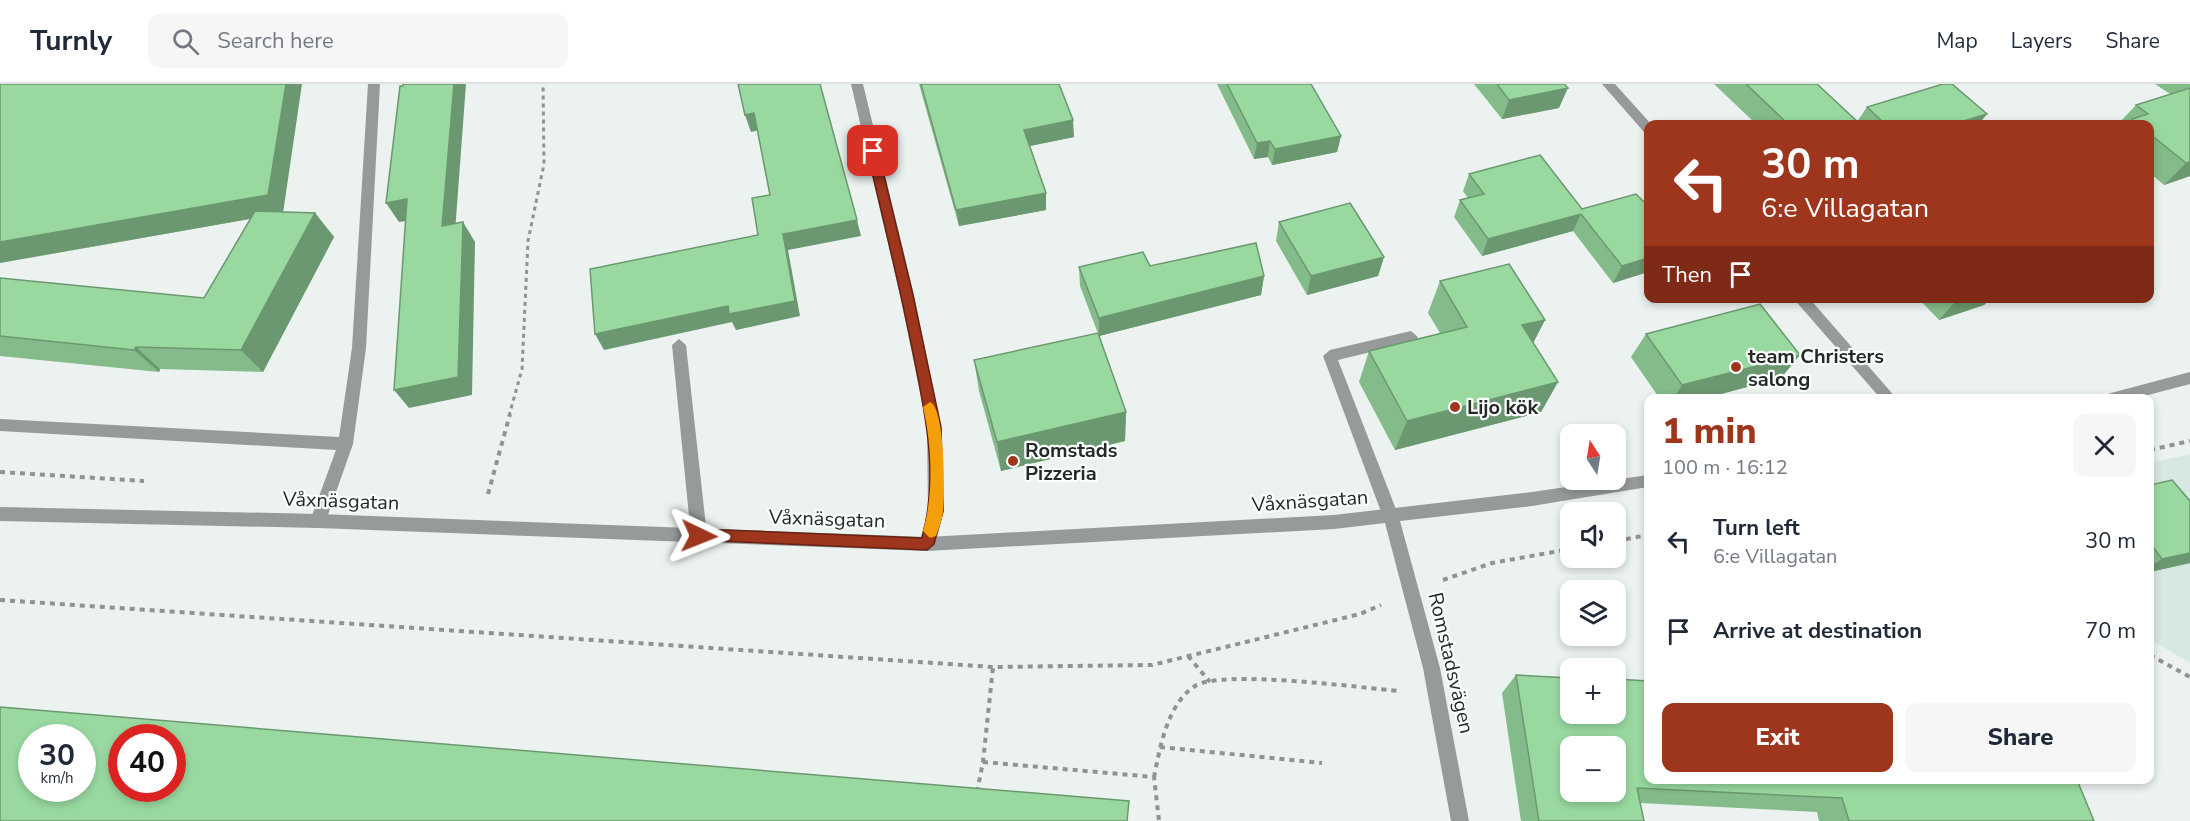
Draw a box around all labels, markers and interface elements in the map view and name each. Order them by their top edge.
search box [148,14,568,68]
text: Turnly [30,22,112,60]
icon: search [169,25,202,58]
text: Search here [217,26,334,56]
text: Map [1936,27,1978,55]
text: Layers [2011,27,2072,55]
text: Share [2105,27,2160,55]
pin [847,125,898,176]
icon: arrive [856,134,889,167]
text: 30 m [1761,136,1860,193]
icon: left [1662,144,1740,222]
text: 6:e Villagatan [1761,190,1929,227]
icon: arrive [1724,258,1757,291]
text: Then [1662,260,1712,290]
place label: team Christers salong [1748,343,1884,393]
marker: team Christers salong [1729,360,1743,374]
place label: Lijo kök [1467,394,1539,421]
marker: Lijo kök [1448,400,1462,414]
text: 1 min [1662,407,1757,456]
button: close [2073,414,2136,477]
north arrow [1560,424,1626,490]
map controls [1560,424,1626,802]
place label: Romstads Pizzeria [1025,437,1118,487]
marker: Romstads Pizzeria [1006,454,1020,468]
text: 100 m · 16:12 [1662,454,1788,481]
street label: Våxnäsgatan [1250,483,1369,519]
street label: Våxnäsgatan [281,485,400,517]
button: sound [1560,502,1626,568]
street label: Våxnäsgatan [767,503,886,535]
position arrow [667,504,731,568]
text: Turn left [1713,513,1800,543]
icon: left [1662,525,1695,558]
text: 30 m [2085,526,2136,556]
text: 6:e Villagatan [1713,543,1837,570]
button: layers [1560,580,1626,646]
street label: Romstadsvägen [1422,590,1480,736]
icon: arrive [1662,615,1695,648]
text: Arrive at destination [1713,616,1922,646]
text: 70 m [2085,616,2136,646]
button: + [1560,658,1626,724]
button: Exit [1662,703,1893,772]
button: Share [1905,703,2136,772]
speed limit sign: 40 [108,724,186,802]
text: 30 [39,735,75,776]
button: − [1560,736,1626,802]
text: km/h [40,768,74,788]

